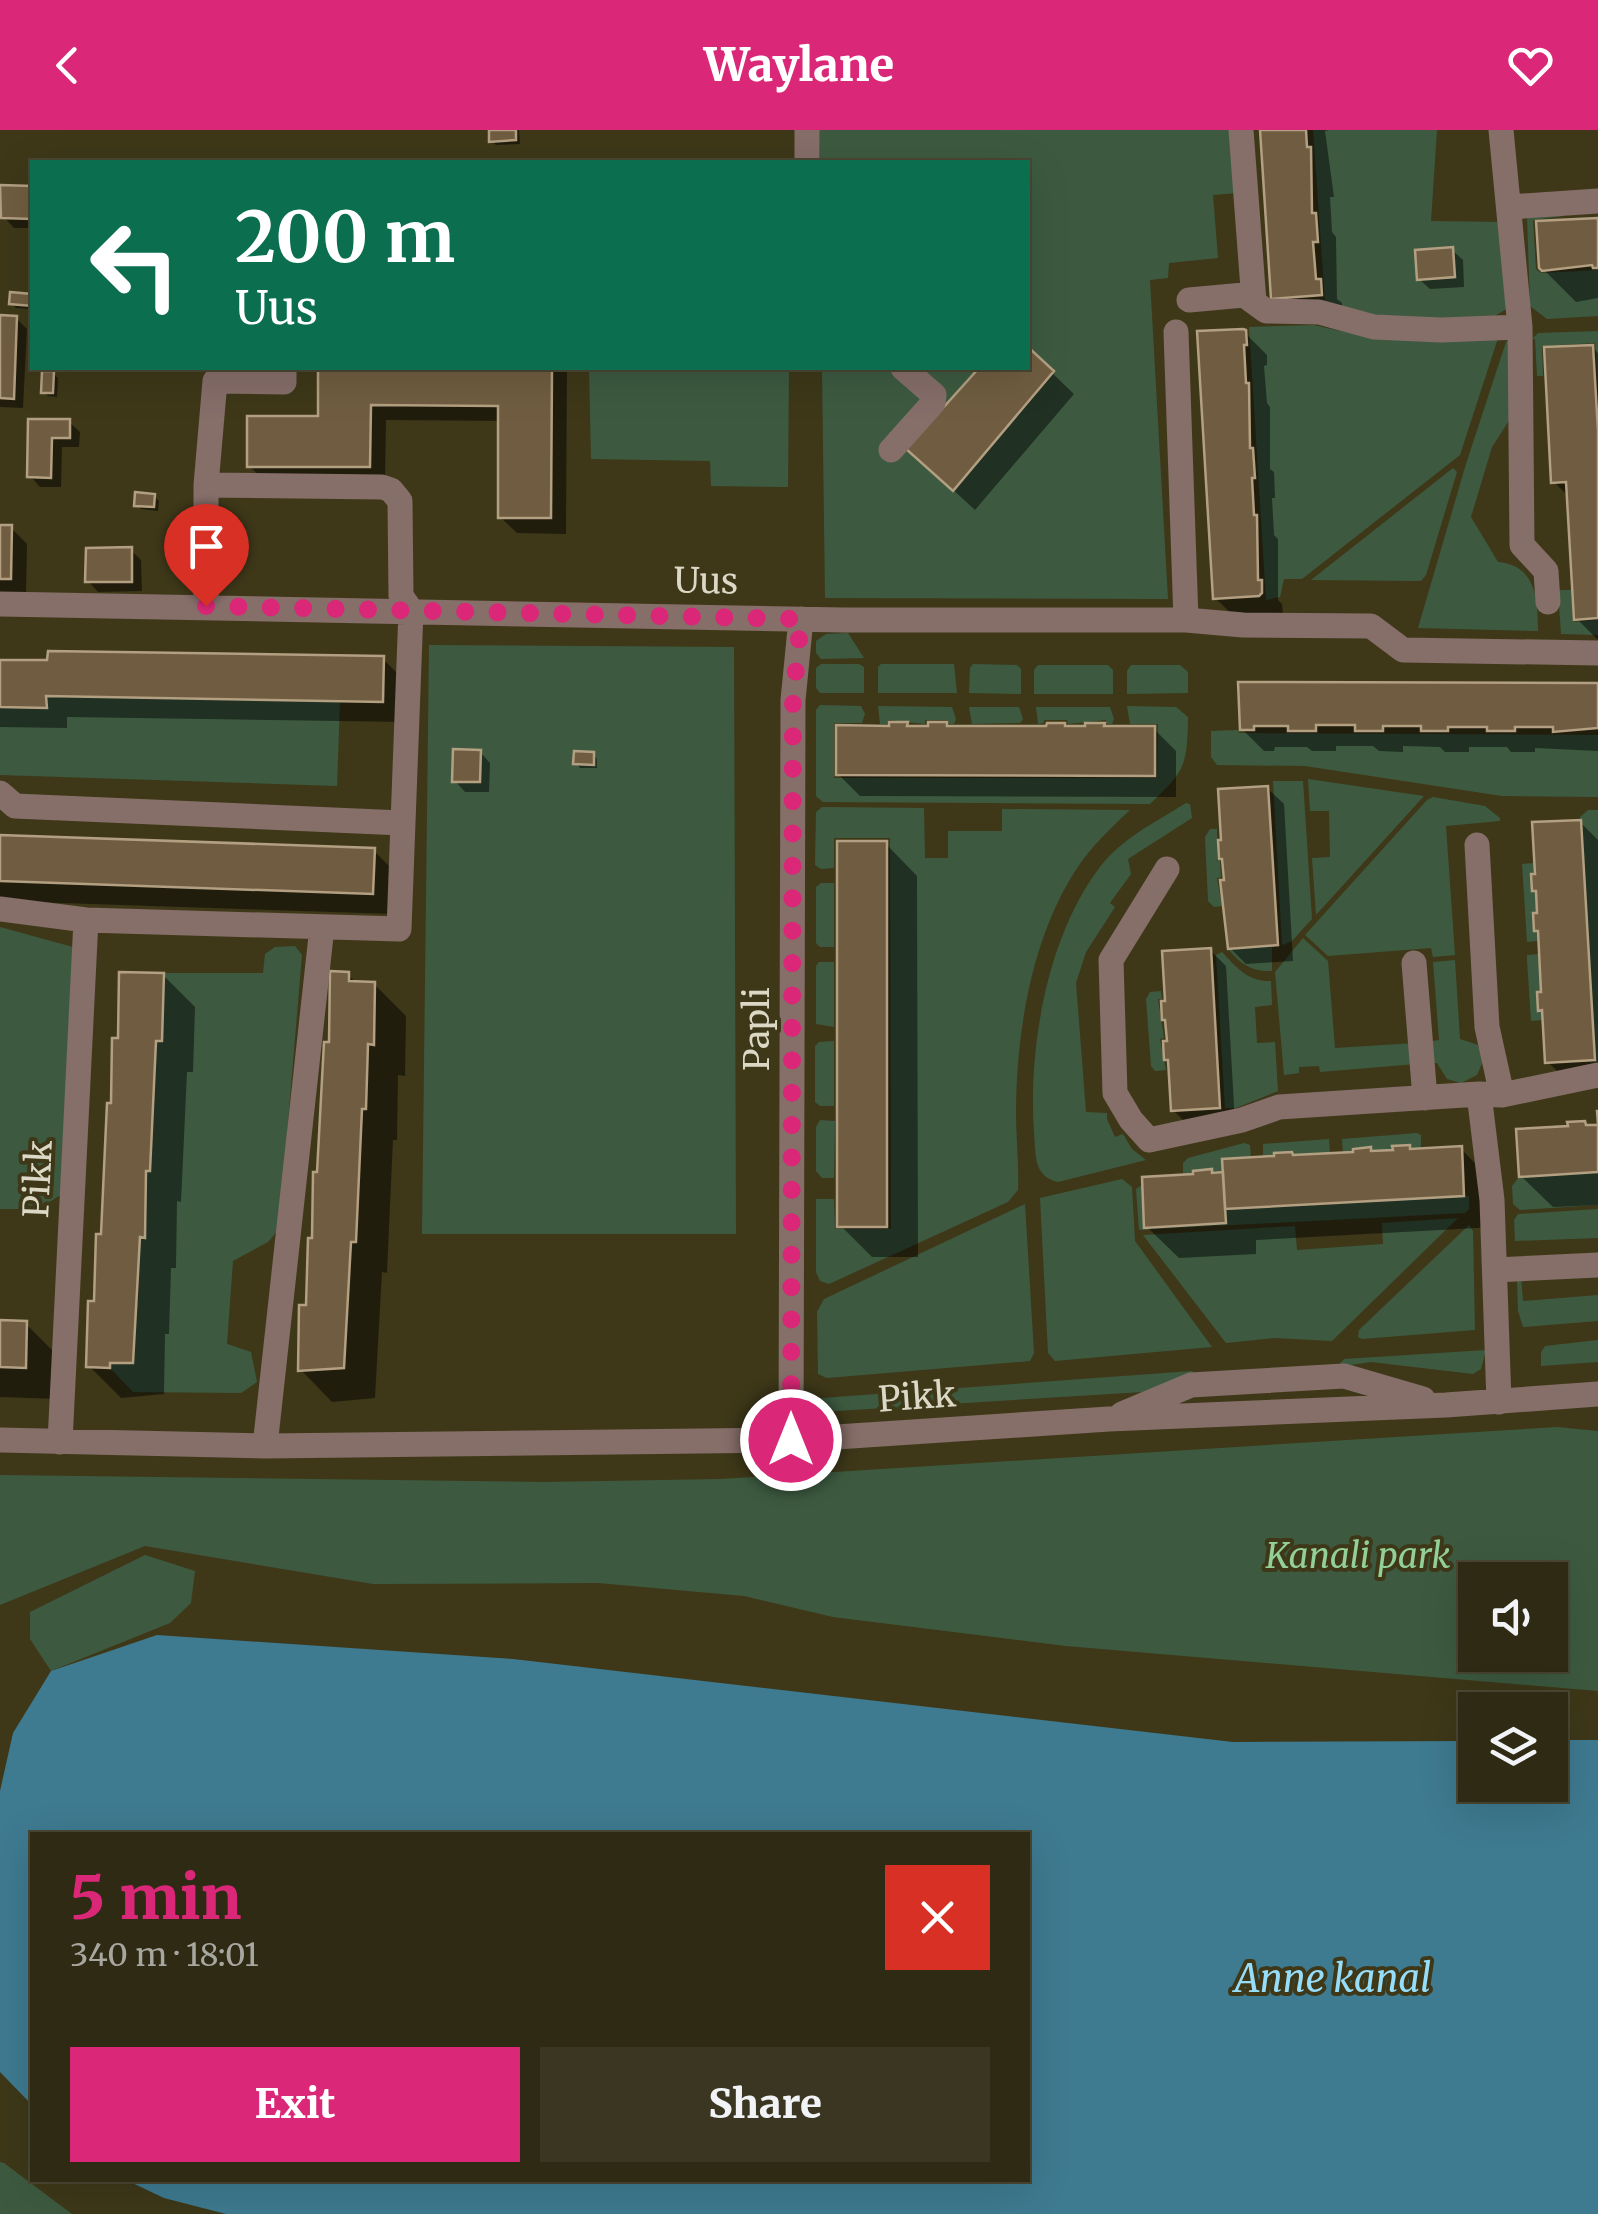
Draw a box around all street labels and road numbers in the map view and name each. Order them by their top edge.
street label: Uus [673,558,739,604]
street label: Papli [735,987,779,1071]
street label: Pikk [14,1139,62,1219]
street label: Pikk [877,1372,957,1422]

